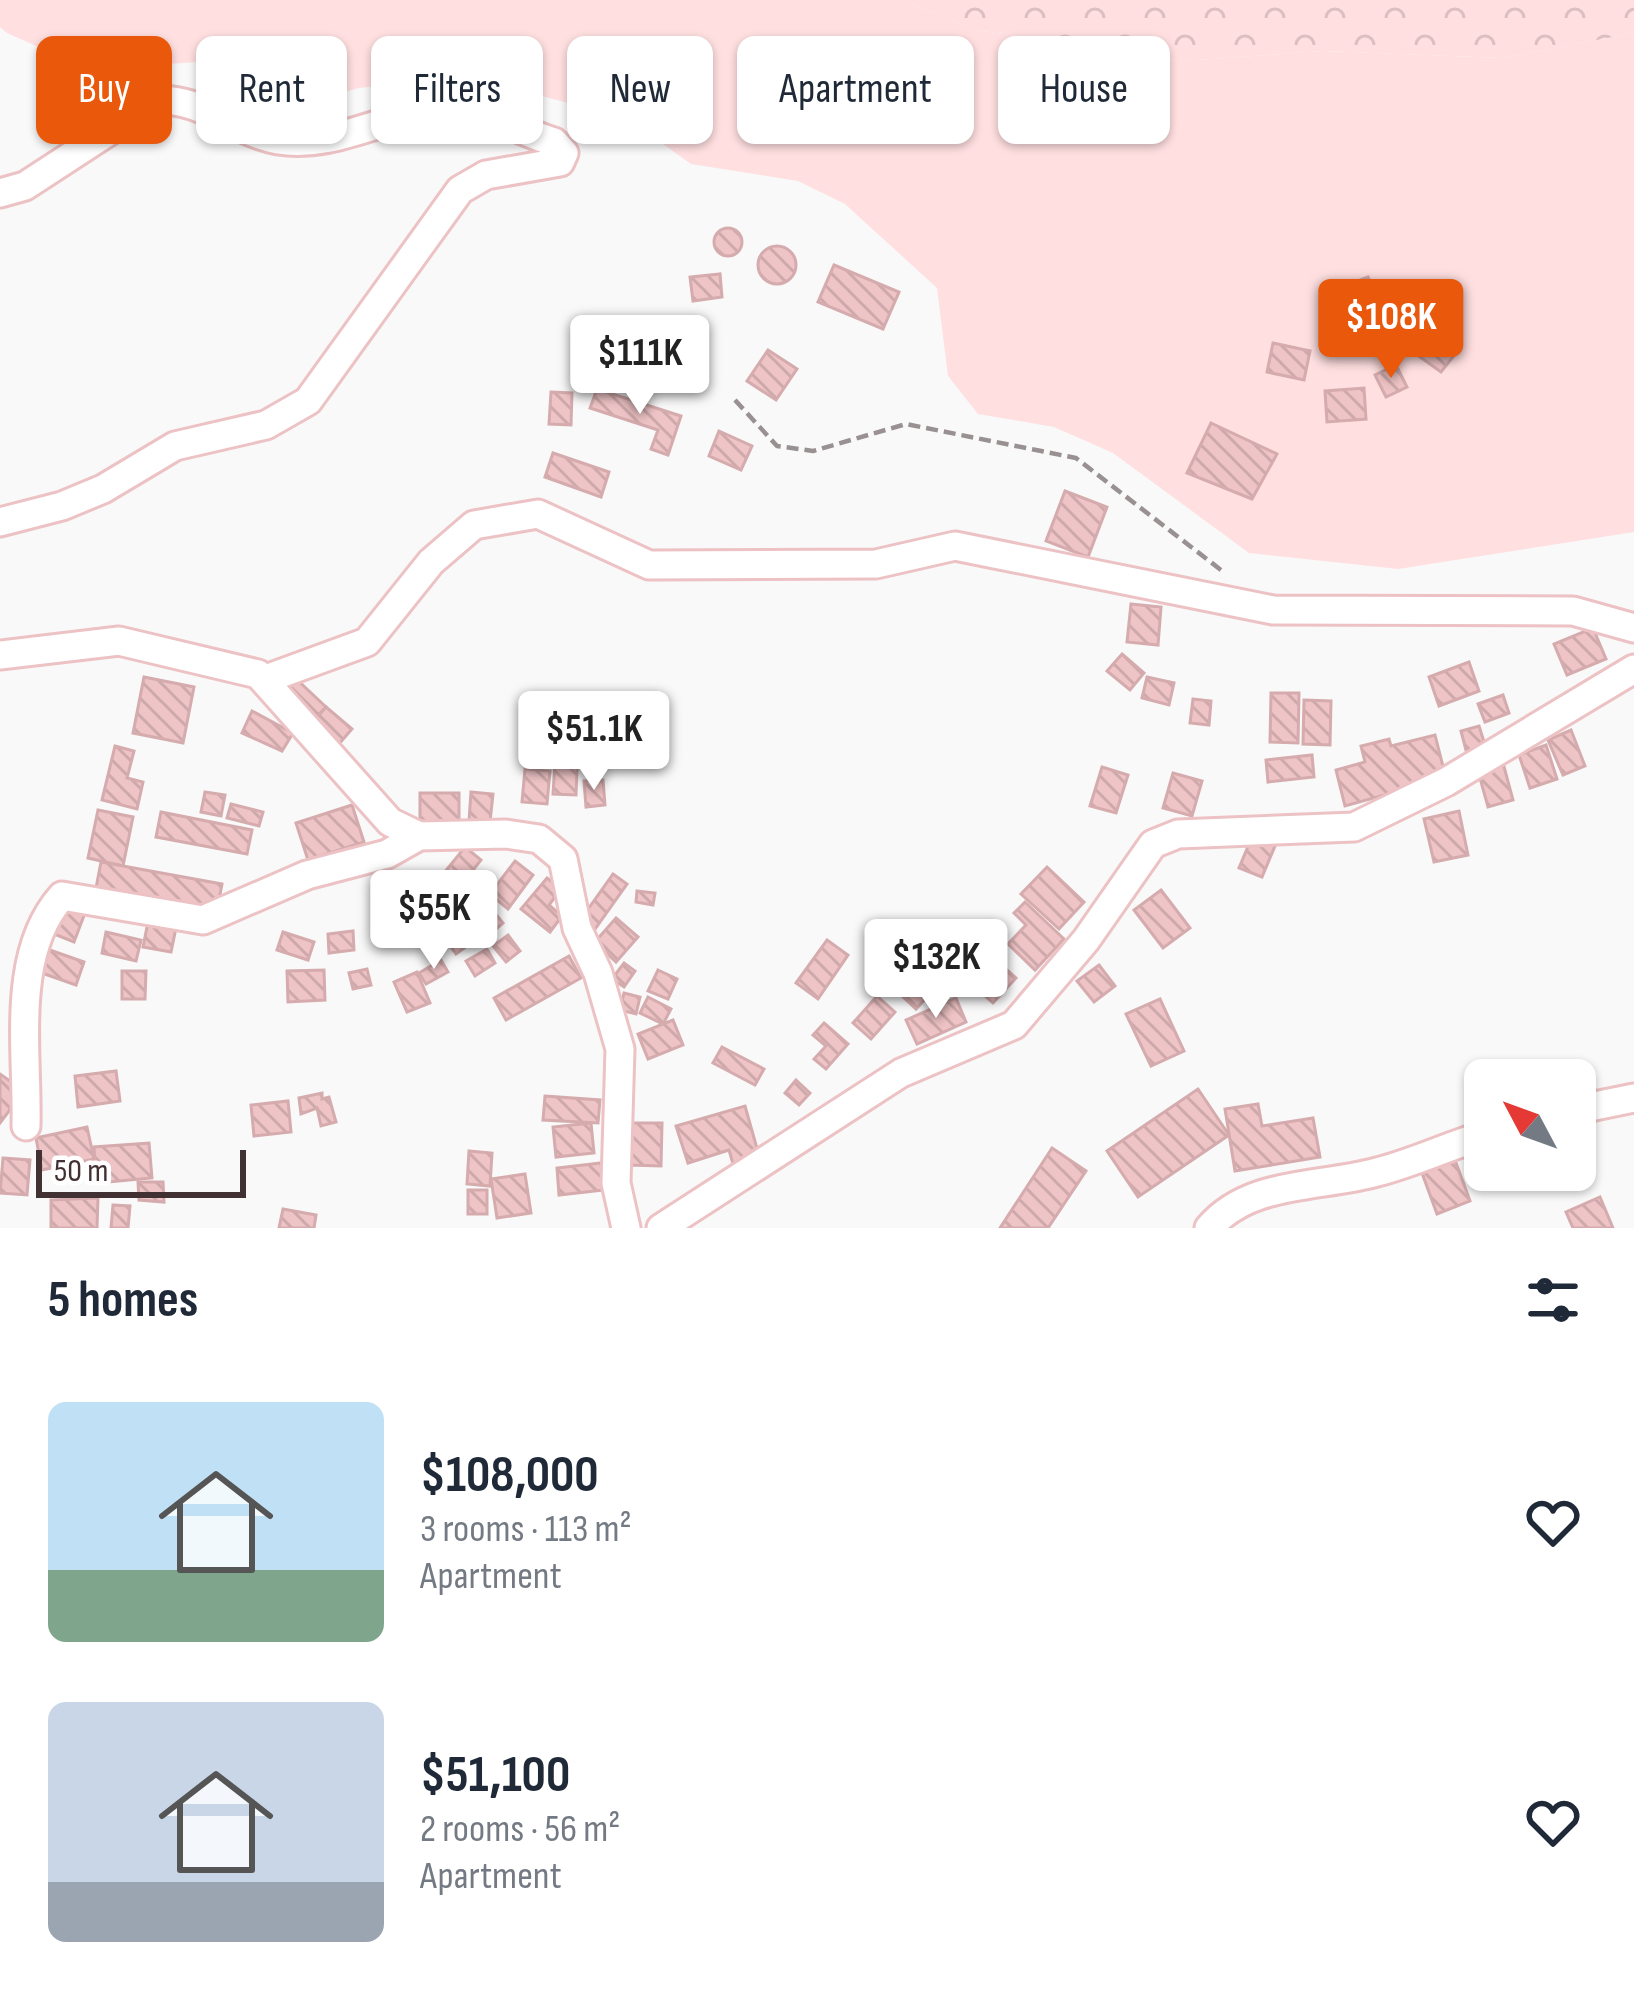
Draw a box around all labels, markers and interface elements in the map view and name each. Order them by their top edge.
chip: Buy [36,36,172,144]
chip: Rent [196,36,347,144]
chip: Filters [371,36,543,144]
chip: New [567,36,713,144]
chip: Apartment [737,36,974,144]
chip: House [998,36,1170,144]
pin: $108K [1307,279,1475,381]
text: $108K [1345,294,1437,341]
pin: $111K [556,315,724,417]
text: $111K [597,330,683,377]
pin: $51.1K [496,691,692,793]
text: $51.1K [545,706,643,753]
pin: $55K [363,870,505,972]
text: $55K [397,885,471,932]
pin: $132K [852,919,1020,1021]
text: $132K [891,934,981,981]
north arrow [1464,1059,1596,1191]
map controls [1464,1059,1596,1191]
scale bar [36,1144,246,1197]
text: 50 m [54,1151,108,1191]
icon: filters [1520,1267,1586,1333]
text: 5 homes [48,1270,198,1331]
text: $108,000 [420,1445,599,1506]
icon: home [144,1450,288,1594]
icon: heart [1520,1489,1586,1555]
text: 3 rooms · 113 m² [420,1506,632,1553]
text: Apartment [420,1553,562,1600]
text: $51,100 [420,1745,570,1806]
icon: home [144,1750,288,1894]
icon: heart [1520,1789,1586,1855]
text: 2 rooms · 56 m² [420,1806,621,1853]
text: Apartment [420,1853,562,1900]

